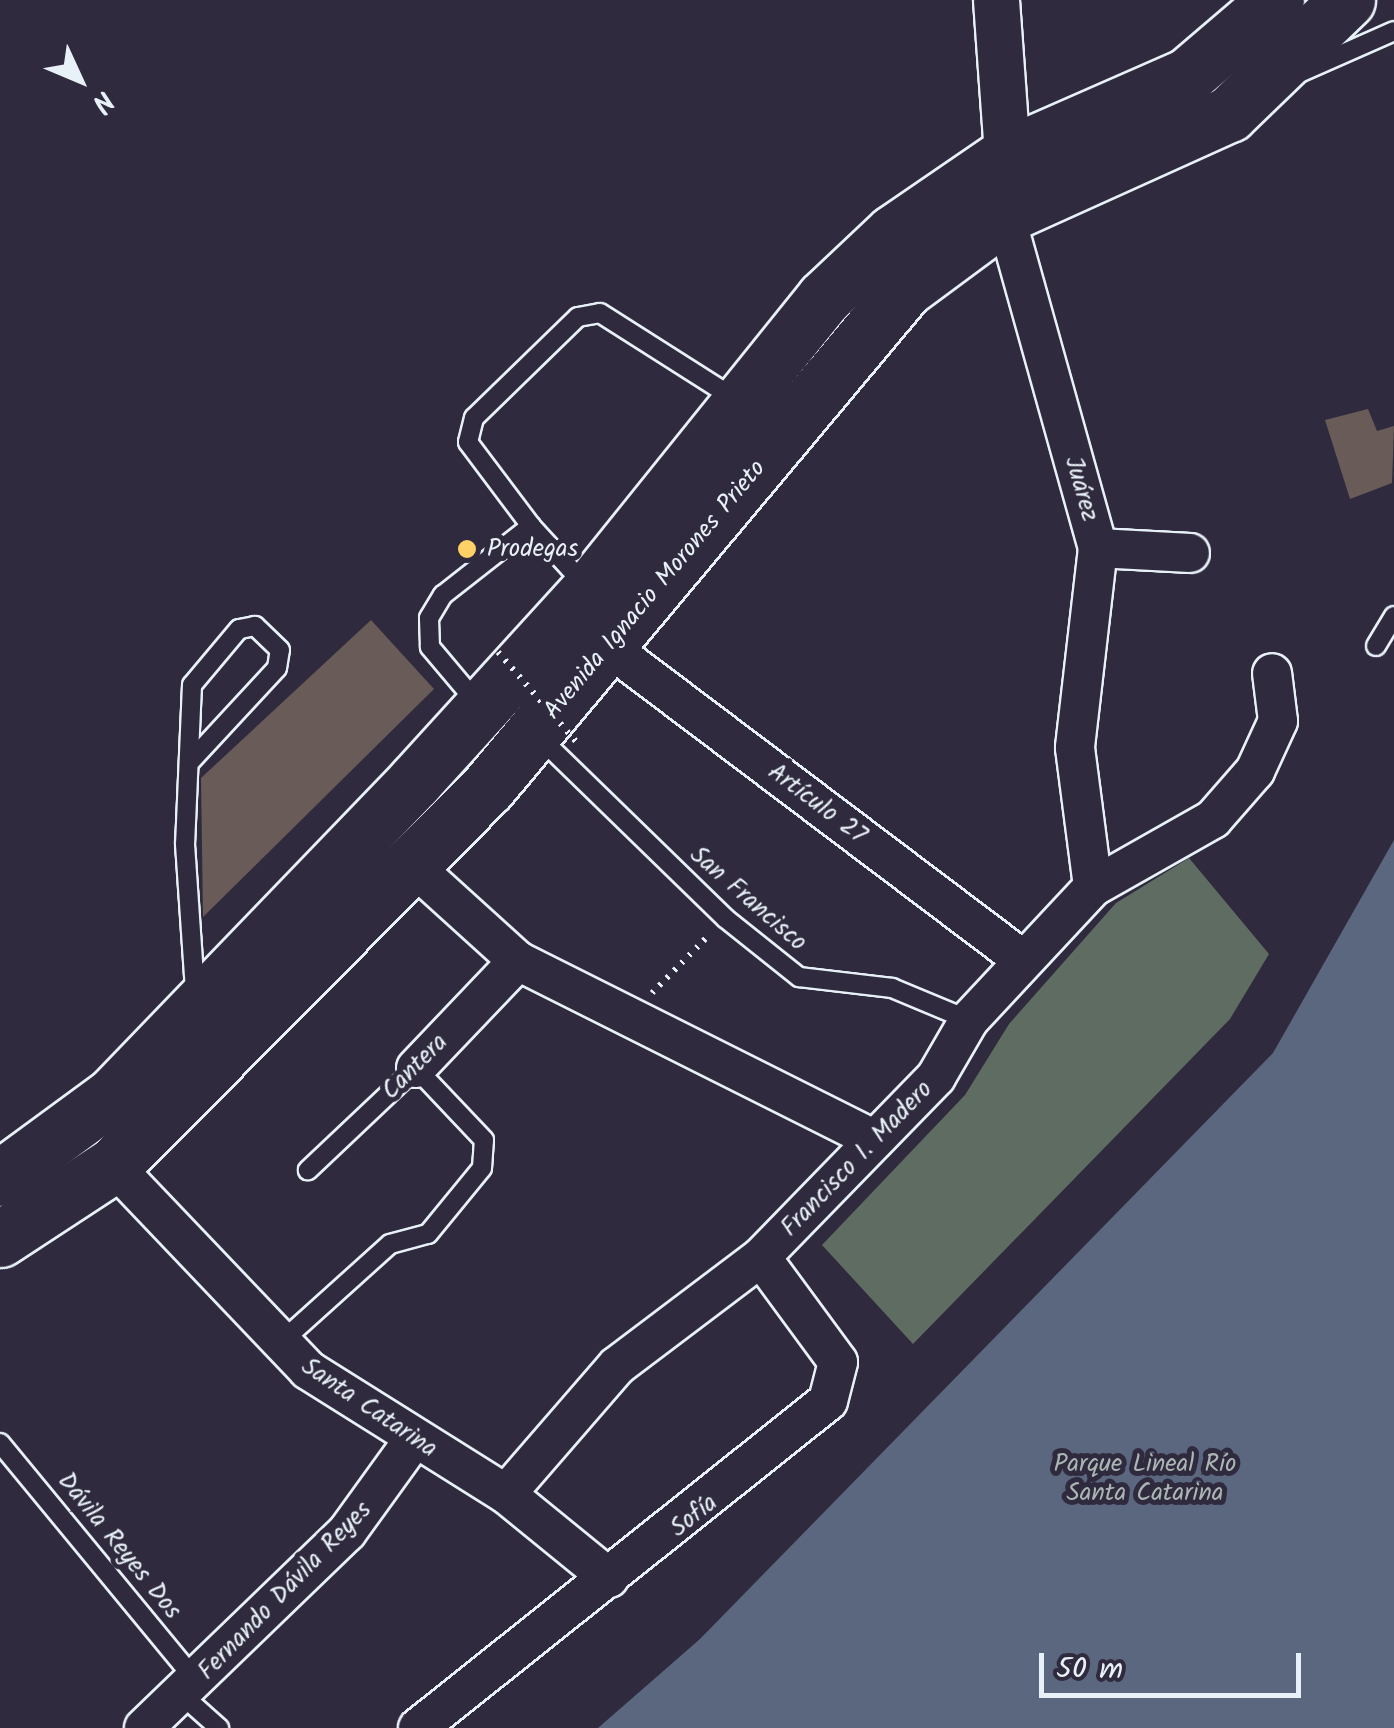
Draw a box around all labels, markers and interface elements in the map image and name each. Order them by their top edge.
north arrow [30,30,130,130]
text: N [80,79,124,123]
street label: Juárez [1057,453,1105,525]
street label: Avenida Ignacio Morones Prieto [538,454,772,726]
place label: Prodegas [487,534,578,564]
marker: Prodegas [456,538,478,560]
street label: Artículo 27 [762,757,872,851]
street label: San Francisco [683,840,813,958]
street label: Cantera [376,1028,454,1106]
street label: Francisco I. Madero [775,1075,939,1243]
street label: Santa Catarina [295,1352,443,1464]
park label: Parque Lineal Río Santa Catarina [1054,1450,1236,1509]
street label: Dávila Reyes Dos [51,1467,187,1625]
street label: Sofía [664,1488,724,1544]
street label: Fernando Dávila Reyes [192,1495,378,1687]
scale bar [1044,1633,1306,1695]
text: 50 m [1056,1646,1123,1694]

